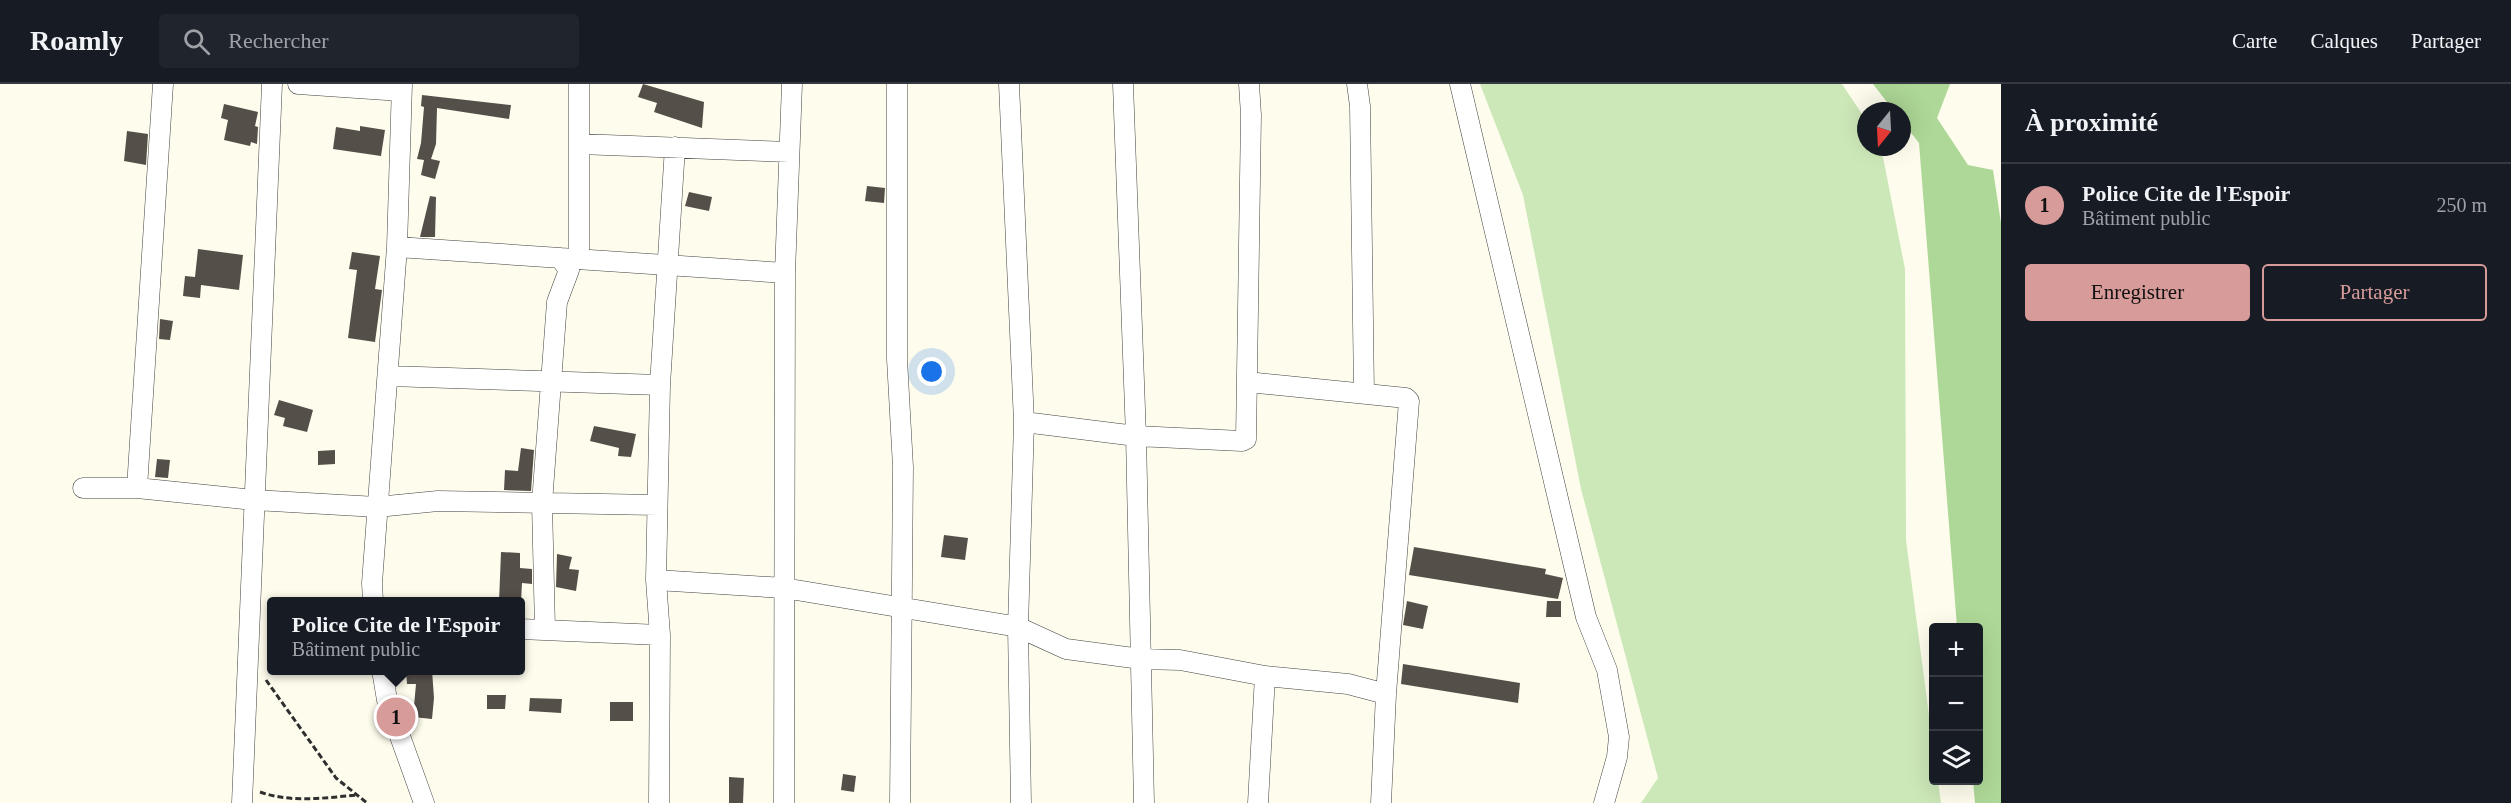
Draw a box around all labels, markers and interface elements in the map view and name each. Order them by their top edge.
search box [159,14,579,68]
text: Roamly [30,25,123,56]
icon: search [180,25,213,58]
text: Rechercher [228,28,328,53]
text: Carte [2232,29,2277,53]
text: Calques [2310,29,2378,53]
text: Partager [2411,29,2481,53]
north arrow [1857,102,1911,156]
text: À proximité [2025,108,2158,137]
text: Police Cite de l'Espoir [2082,181,2290,206]
text: 1 [2040,194,2050,216]
text: 250 m [2436,194,2487,216]
text: Bâtiment public [2082,207,2210,229]
button: Enregistrer [2025,264,2250,321]
button: Partager [2262,264,2487,321]
your location [917,357,946,386]
popup [267,597,525,675]
text: Police Cite de l'Espoir [292,612,500,637]
map controls [1929,623,1983,785]
button: + [1929,623,1983,677]
text: Bâtiment public [292,638,420,660]
button: − [1929,677,1983,731]
pin: 1 [376,694,416,740]
button: layers [1929,731,1983,785]

